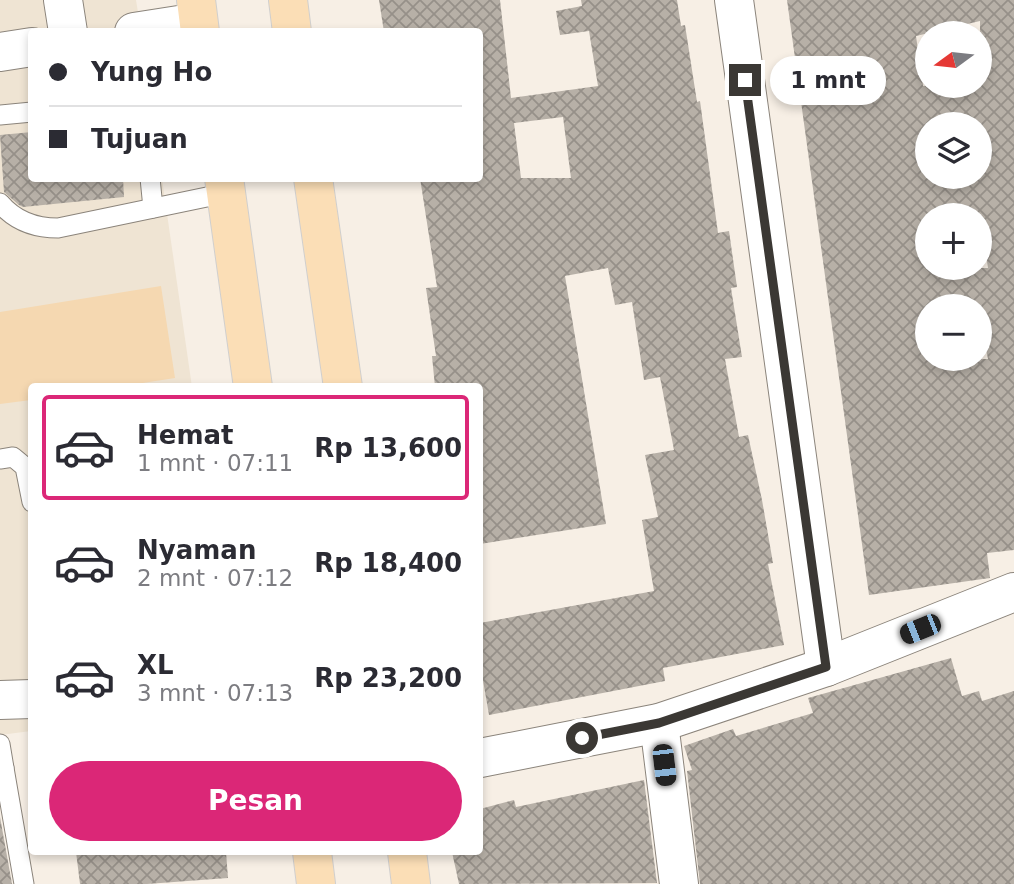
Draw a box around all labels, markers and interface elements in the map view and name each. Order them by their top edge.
north arrow [915,21,992,98]
map controls [915,21,992,371]
callout: 1 mnt [770,56,885,104]
text: Yung Ho [91,57,212,87]
route end [729,64,761,96]
text: 1 mnt [790,67,866,93]
button: layers [915,112,992,189]
text: Tujuan [91,124,188,154]
button: + [915,203,992,280]
button: − [915,294,992,371]
icon: car [53,416,116,479]
text: Hemat [137,420,233,450]
text: Rp 13,600 [314,433,462,463]
text: 1 mnt · 07:11 [137,450,293,476]
icon: car [53,531,116,594]
text: Nyaman [137,535,256,565]
text: Rp 18,400 [314,548,462,578]
text: 2 mnt · 07:12 [137,565,293,591]
car [897,611,944,647]
icon: car [53,646,116,709]
text: XL [137,650,174,680]
text: Rp 23,200 [314,663,462,693]
text: 3 mnt · 07:13 [137,680,293,706]
route start [566,722,598,754]
car [652,743,677,787]
button: Pesan [49,761,462,841]

